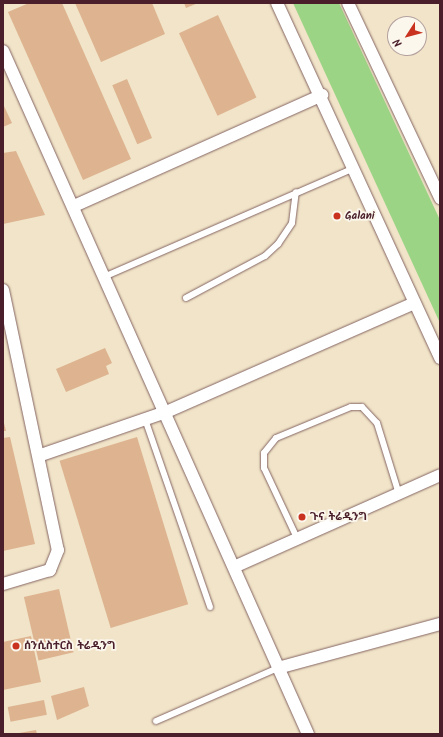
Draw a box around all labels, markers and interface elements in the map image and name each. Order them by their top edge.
north arrow [387,16,427,56]
text: N [389,34,407,51]
place label: Galani [345,209,375,223]
marker: Galani [332,211,342,221]
place label: ጉና ትሬዲንግ [310,510,367,524]
marker: ጉና ትሬዲንግ [297,512,307,522]
place label: ሰንሲስተርስ ትሬዲንግ [24,639,116,653]
marker: ሰንሲስተርስ ትሬዲንግ [11,641,21,651]

